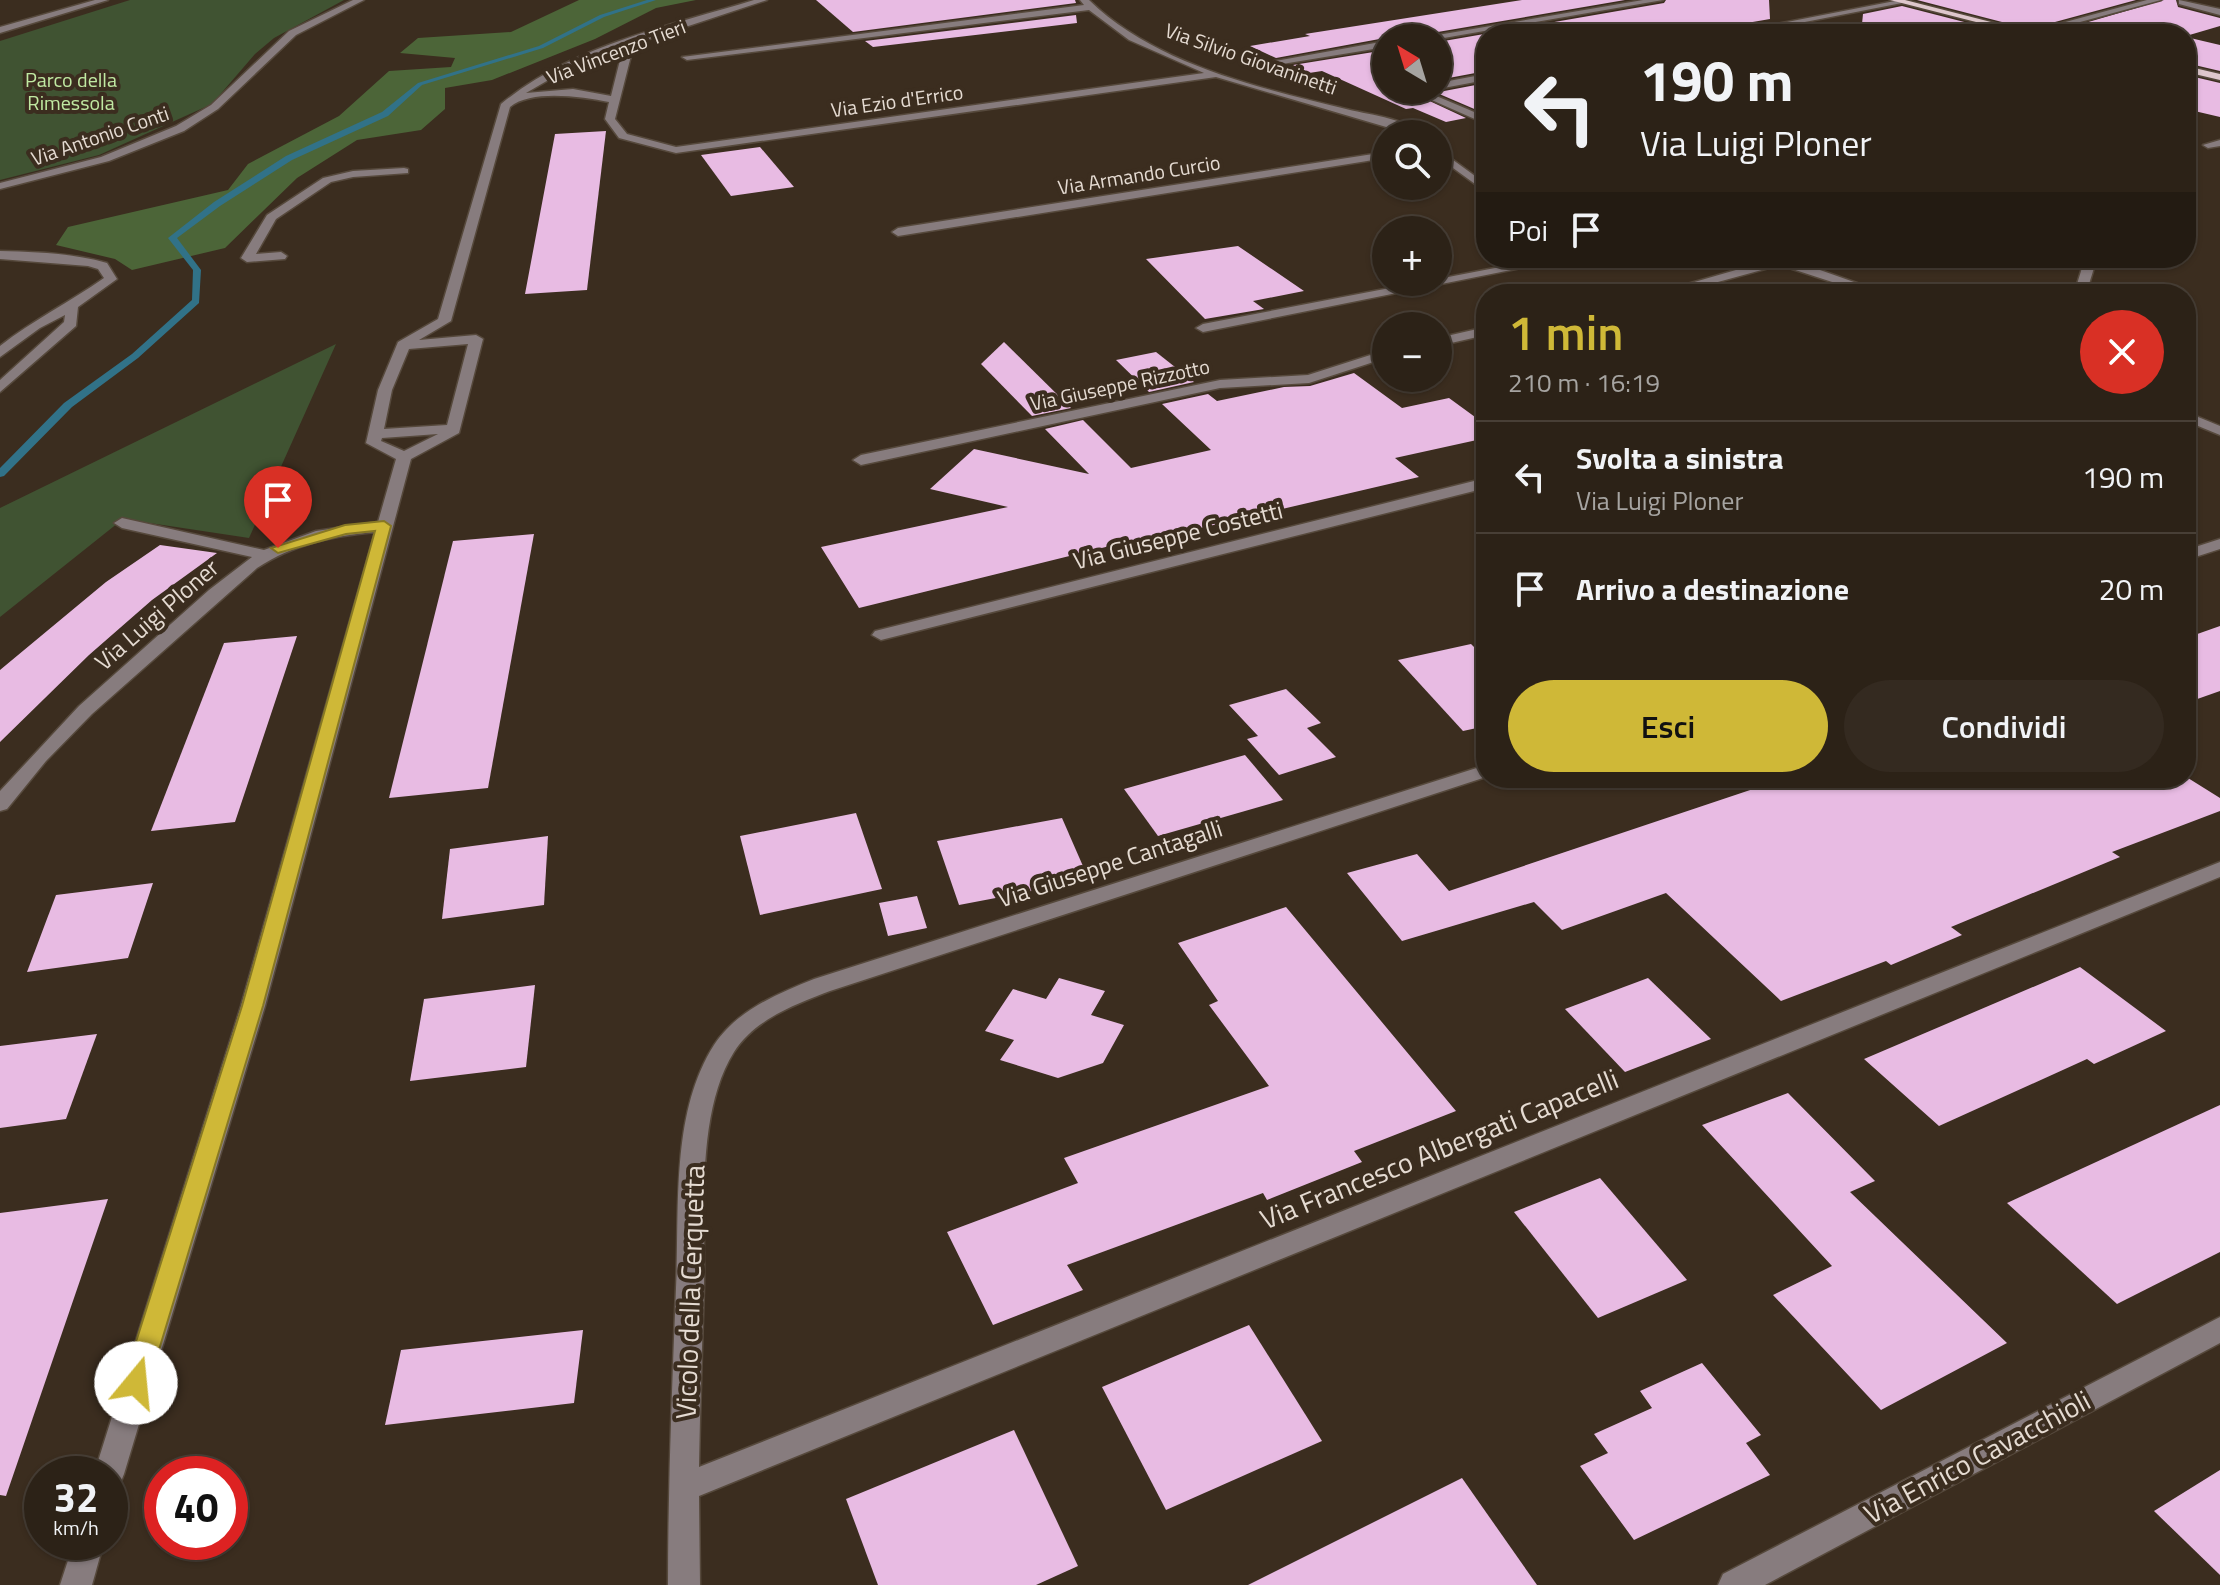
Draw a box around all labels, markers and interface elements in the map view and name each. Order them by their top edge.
street label: Via Vincenzo Tieri [542,11,690,92]
street label: Via Silvio Giovaninetti [1161,15,1341,103]
north arrow [1372,24,1452,104]
map controls [1372,24,1452,392]
text: 190 m [1640,38,1793,123]
icon: left [1508,56,1612,160]
park label: Parco della Rimessola [25,64,117,118]
street label: Via Ezio d'Errico [829,76,965,125]
street label: Via Antonio Conti [27,97,173,174]
text: Via Luigi Ploner [1640,115,1872,170]
button: search [1372,120,1452,200]
street label: Via Armando Curcio [1056,146,1222,203]
text: Poi [1508,207,1548,253]
icon: arrive [1564,208,1608,252]
button: + [1372,216,1452,296]
text: 1 min [1508,296,1623,369]
button: close [2080,310,2164,394]
button: − [1372,312,1452,392]
street label: Via Giuseppe Rizzotto [1027,350,1212,419]
text: 210 m · 16:19 [1508,363,1660,402]
text: Svolta a sinistra [1576,435,1784,481]
text: 190 m [2082,454,2164,500]
icon: left [1508,455,1552,499]
pin [244,466,312,548]
icon: arrive [256,478,300,522]
text: Via Luigi Ploner [1576,481,1743,520]
street label: Via Giuseppe Costetti [1069,492,1286,578]
street label: Via Luigi Ploner [86,550,226,679]
text: Arrivo a destinazione [1576,566,1849,612]
text: 20 m [2099,566,2164,612]
icon: arrive [1508,567,1552,611]
button: Esci [1508,680,1828,772]
button: Condividi [1844,680,2164,772]
street label: Via Giuseppe Cantagalli [993,810,1227,916]
street label: Via Francesco Albergati Capacelli [1253,1057,1624,1240]
street label: Vicolo della Cerquetta [664,1164,715,1420]
position arrow [94,1341,178,1425]
street label: Via Enrico Cavacchioli [1856,1379,2098,1534]
speed limit sign: 40 [144,1456,248,1560]
text: 32 [54,1467,98,1528]
text: km/h [53,1512,99,1543]

